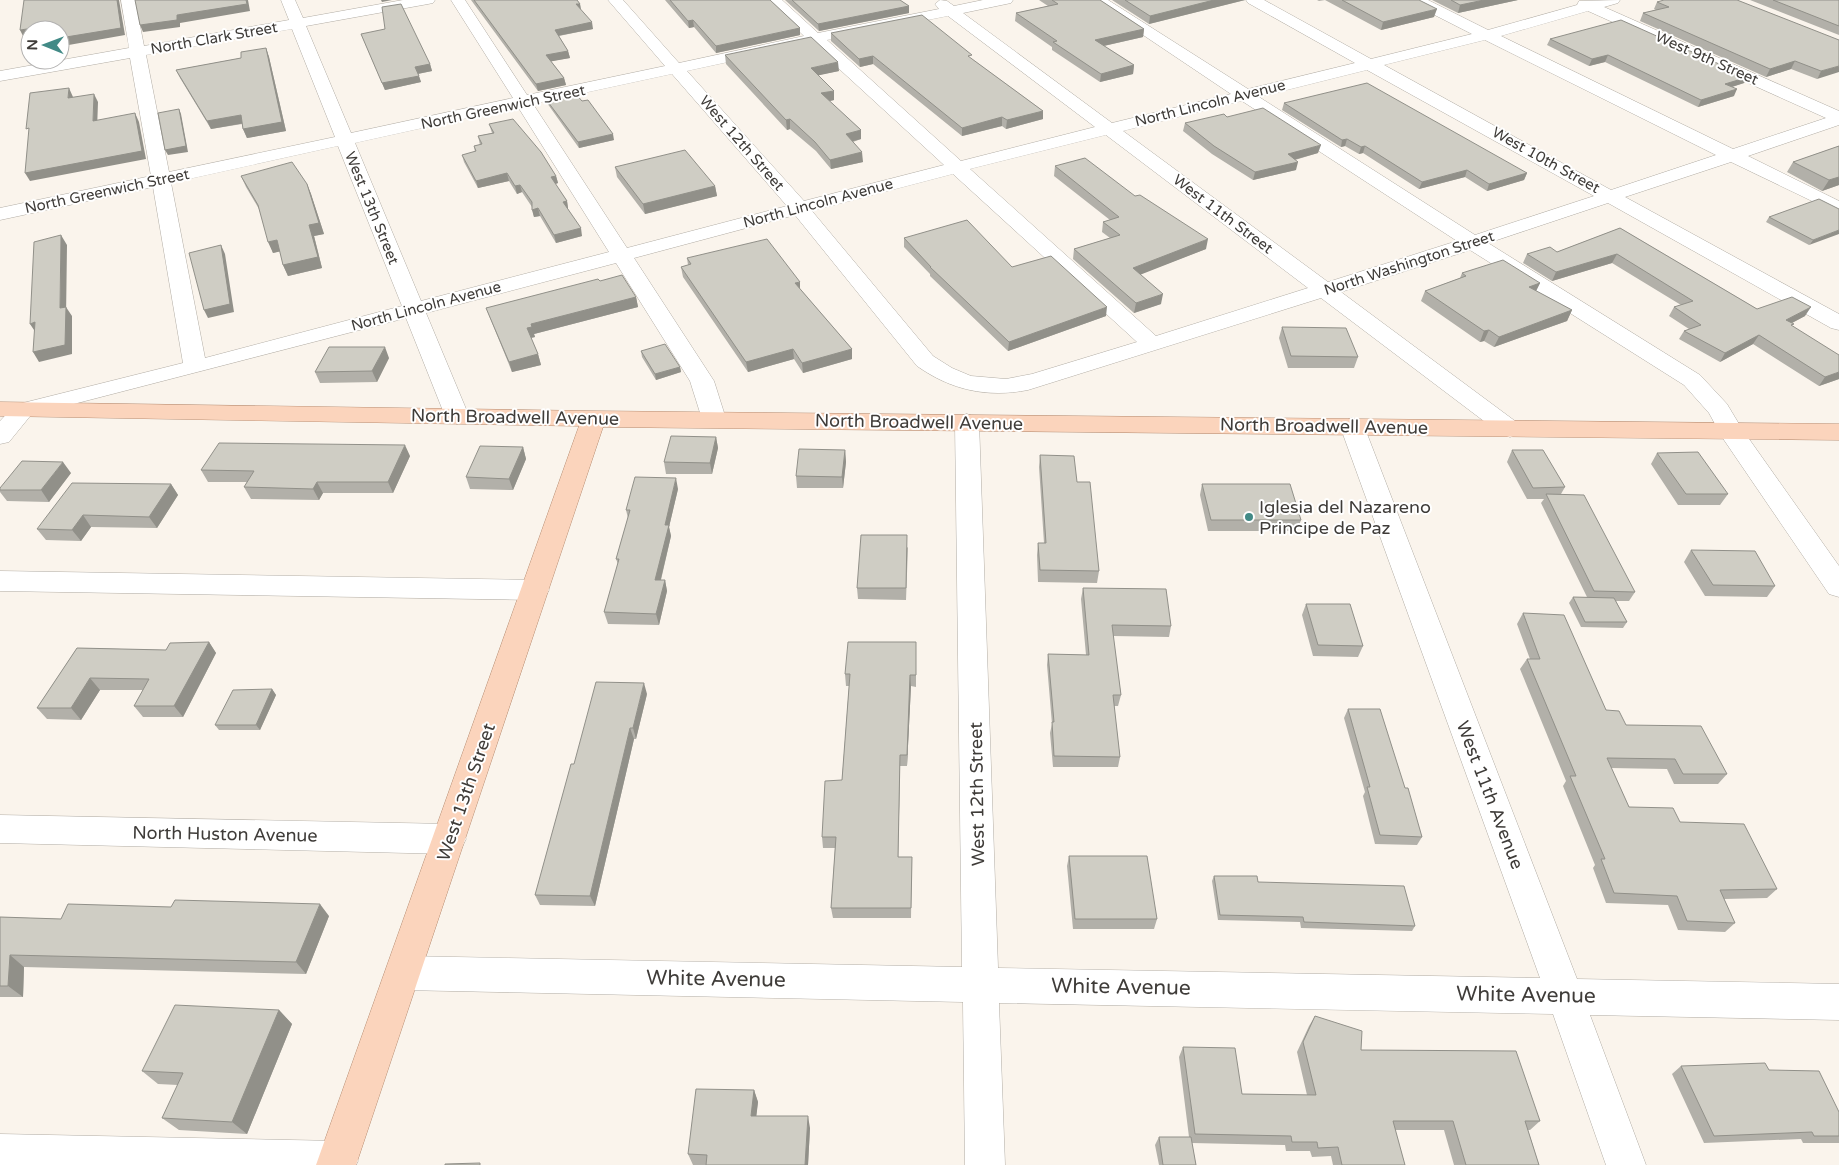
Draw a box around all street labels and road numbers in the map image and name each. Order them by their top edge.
street label: North Clark Street [149,18,279,58]
street label: West 9th Street [1653,27,1762,89]
street label: North Lincoln Avenue [1133,76,1287,130]
street label: North Greenwich Street [419,81,587,133]
street label: West 12th Street [696,92,788,194]
street label: West 10th Street [1489,123,1603,197]
street label: West 13th Street [341,149,403,267]
street label: North Greenwich Street [23,165,191,217]
street label: West 11th Street [1170,171,1277,258]
street label: North Lincoln Avenue [741,174,895,232]
street label: North Washington Street [1322,227,1497,299]
street label: North Lincoln Avenue [349,277,503,335]
street label: North Broadwell Avenue [411,404,619,430]
street label: North Broadwell Avenue [815,409,1023,435]
street label: North Broadwell Avenue [1220,413,1428,439]
street label: West 11th Avenue [1452,718,1528,872]
street label: West 13th Street [432,720,500,864]
street label: West 12th Street [965,722,989,866]
street label: North Huston Avenue [132,821,318,847]
street label: White Avenue [646,965,786,993]
street label: White Avenue [1051,973,1191,1001]
street label: White Avenue [1456,981,1596,1009]

